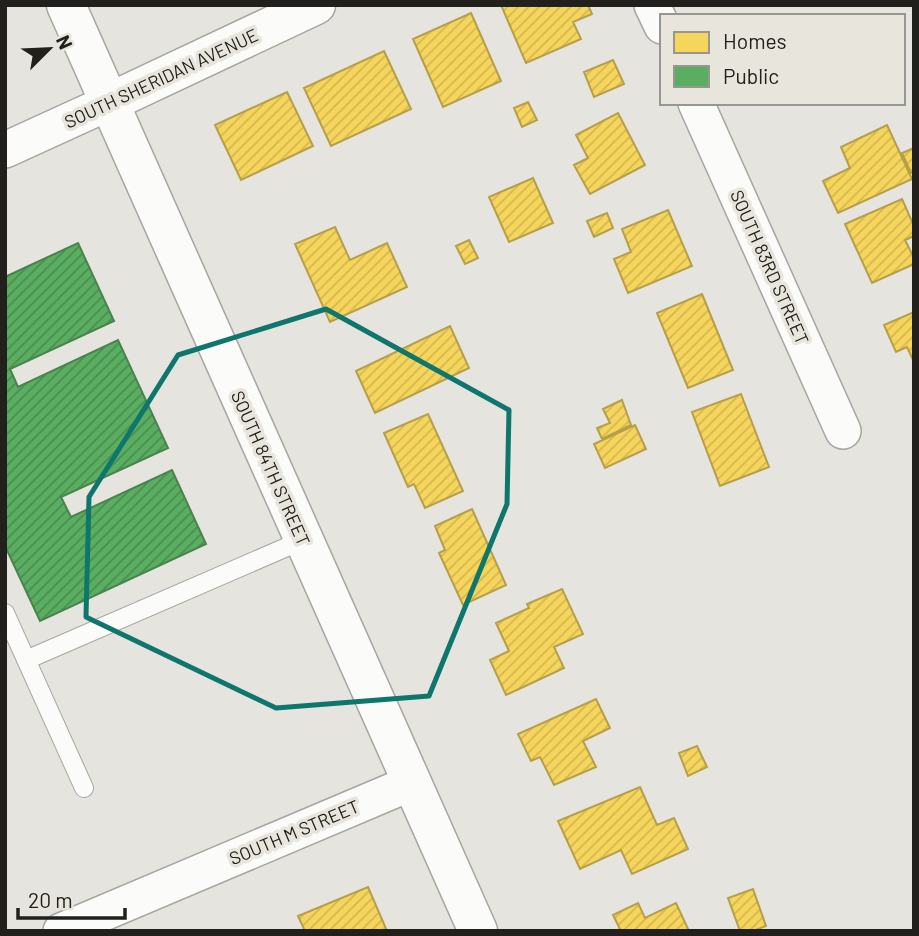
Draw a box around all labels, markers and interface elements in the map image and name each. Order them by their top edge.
north arrow [14,14,84,84]
legend [660,14,905,105]
street label: SOUTH SHERIDAN AVENUE [61,24,261,132]
text: Homes [723,28,787,53]
text: Public [723,63,779,88]
street label: SOUTH 83RD STREET [726,186,814,348]
street label: SOUTH 84TH STREET [227,387,315,549]
street label: SOUTH M STREET [226,795,362,869]
scale bar [18,876,124,920]
text: 20 m [28,887,73,912]

